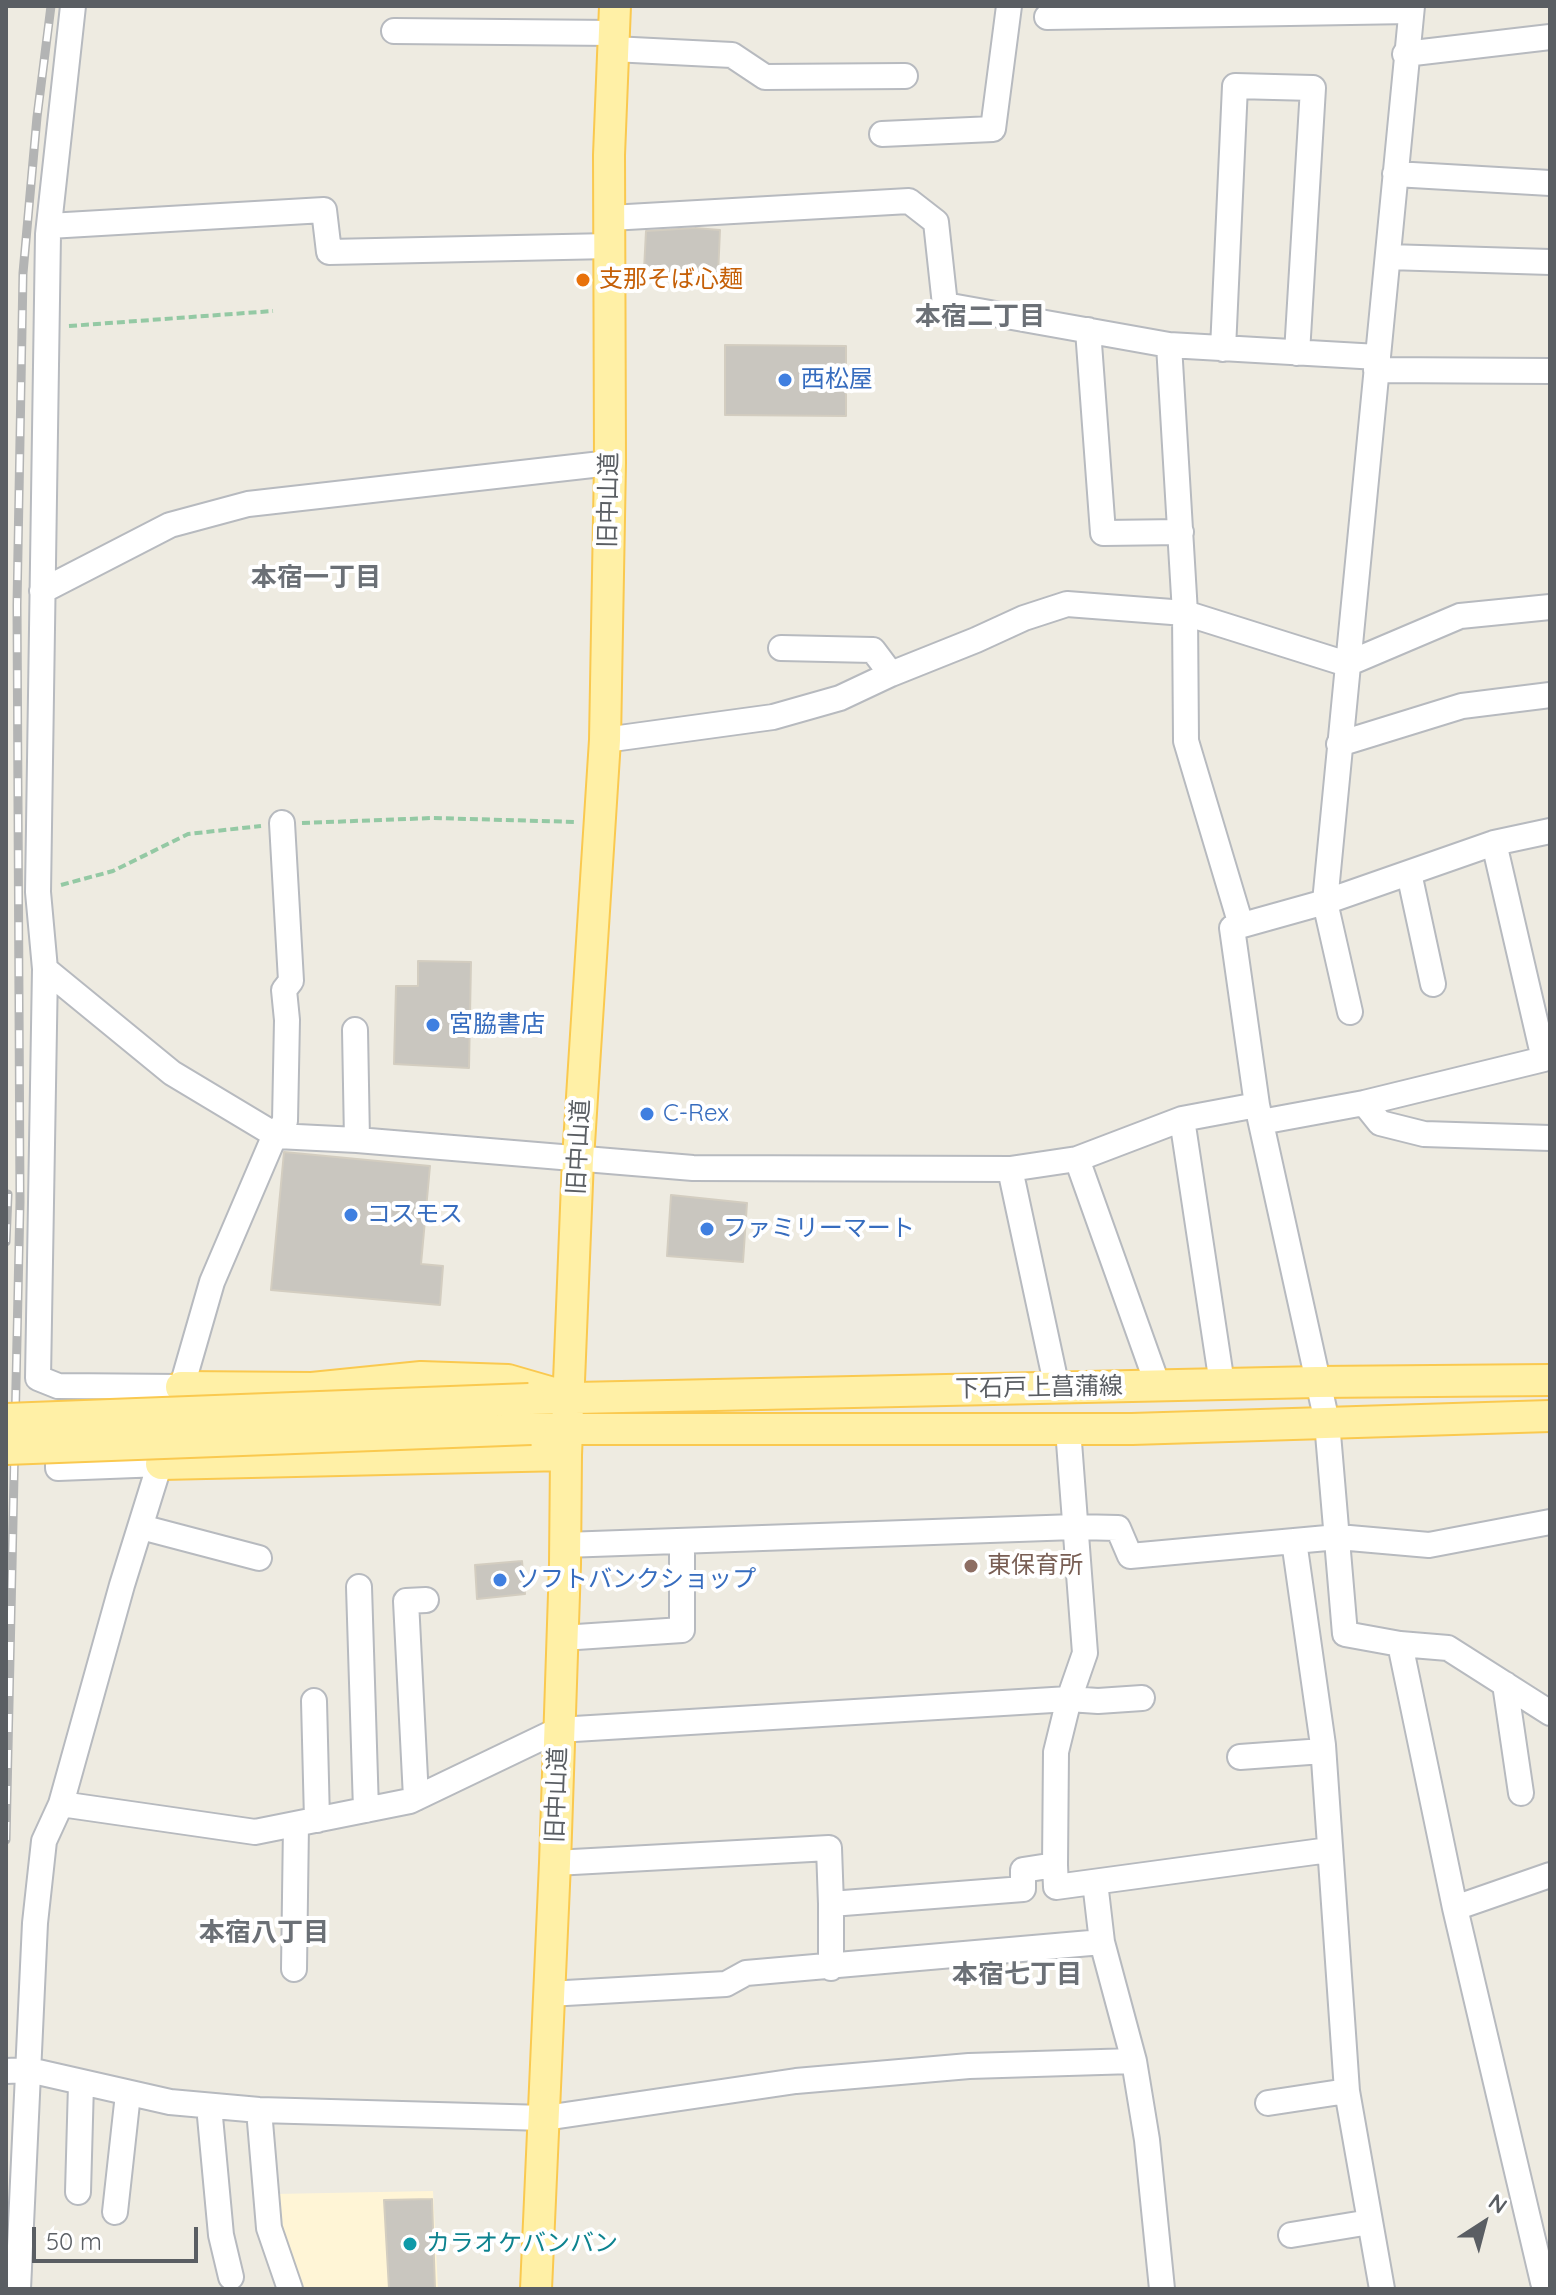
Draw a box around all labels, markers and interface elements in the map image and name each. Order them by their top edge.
place label: 支那そば心麺 [599,266,743,294]
marker: 支那そば心麺 [574,271,592,289]
district label: 本宿二丁目 [915,301,1045,333]
place label: 西松屋 [801,366,873,394]
marker: 西松屋 [776,371,794,389]
street label: 旧中山道 [594,452,624,548]
district label: 本宿一丁目 [251,562,381,594]
place label: 宮脇書店 [449,1011,545,1039]
marker: 宮脇書店 [424,1016,442,1034]
street label: 旧中山道 [562,1098,596,1196]
place label: C-Rex [663,1100,729,1128]
marker: C-Rex [638,1105,656,1123]
place label: コスモス [367,1201,463,1229]
marker: コスモス [342,1206,360,1224]
place label: ファミリーマート [723,1215,915,1243]
marker: ファミリーマート [698,1220,716,1238]
street label: 下石戸上菖蒲線 [955,1372,1123,1404]
place label: 東保育所 [987,1552,1083,1580]
marker: 東保育所 [962,1557,980,1575]
place label: ソフトバンクショップ [516,1566,756,1594]
marker: ソフトバンクショップ [491,1571,509,1589]
street label: 旧中山道 [541,1747,573,1843]
district label: 本宿八丁目 [199,1917,329,1949]
district label: 本宿七丁目 [952,1959,1082,1991]
north arrow [1444,2183,1524,2263]
text: N [1483,2188,1513,2220]
scale bar [36,2211,202,2261]
text: 50 m [46,2226,102,2256]
place label: カラオケバンバン [426,2230,618,2258]
marker: カラオケバンバン [401,2235,419,2253]

